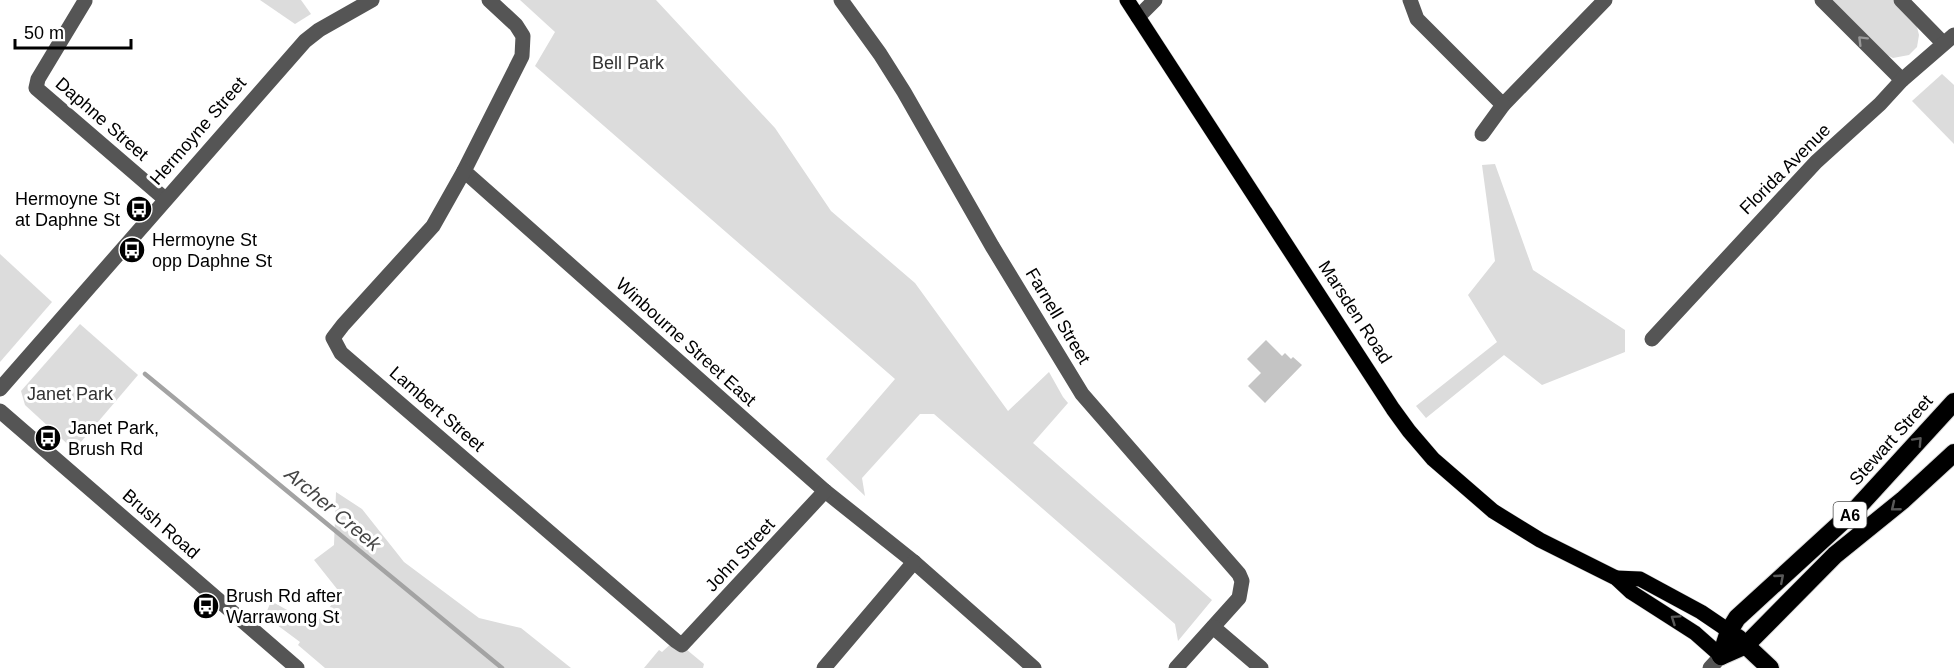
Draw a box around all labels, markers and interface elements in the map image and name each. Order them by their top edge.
scale bar [15,12,130,50]
text: 50 m [24,23,64,43]
one-way arrow [1859,36,1869,47]
park label: Bell Park [592,53,665,73]
street label: Daphne Street [52,73,152,165]
street label: Hermoyne Street [146,73,250,189]
street label: Florida Avenue [1736,120,1834,218]
place label: Hermoyne St at Daphne St [15,189,120,230]
bus stop icon: Hermoyne St at Daphne St [124,194,154,224]
place label: Hermoyne St opp Daphne St [152,230,272,271]
bus stop icon: Hermoyne St opp Daphne St [117,235,147,265]
street label: Marsden Road [1314,257,1396,367]
street label: Farnell Street [1022,265,1094,367]
street label: Winbourne Street East [612,274,760,410]
street label: Lambert Street [386,362,488,456]
park label: Janet Park [27,384,114,404]
street label: Stewart Street [1845,391,1937,489]
place label: Janet Park, Brush Rd [68,418,159,459]
bus stop icon: Janet Park, Brush Rd [33,423,63,453]
one-way arrow [1911,438,1922,449]
water label: Archer Creek [280,462,386,556]
street label: Brush Road [119,485,203,563]
one-way arrow [1891,499,1902,510]
road number: A6 [1834,502,1866,528]
street label: John Street [701,515,779,595]
one-way arrow [1773,575,1784,586]
place label: Brush Rd after Warrawong St [226,586,342,627]
bus stop icon: Brush Rd after Warrawong St [191,591,221,621]
one-way arrow [1671,616,1682,627]

